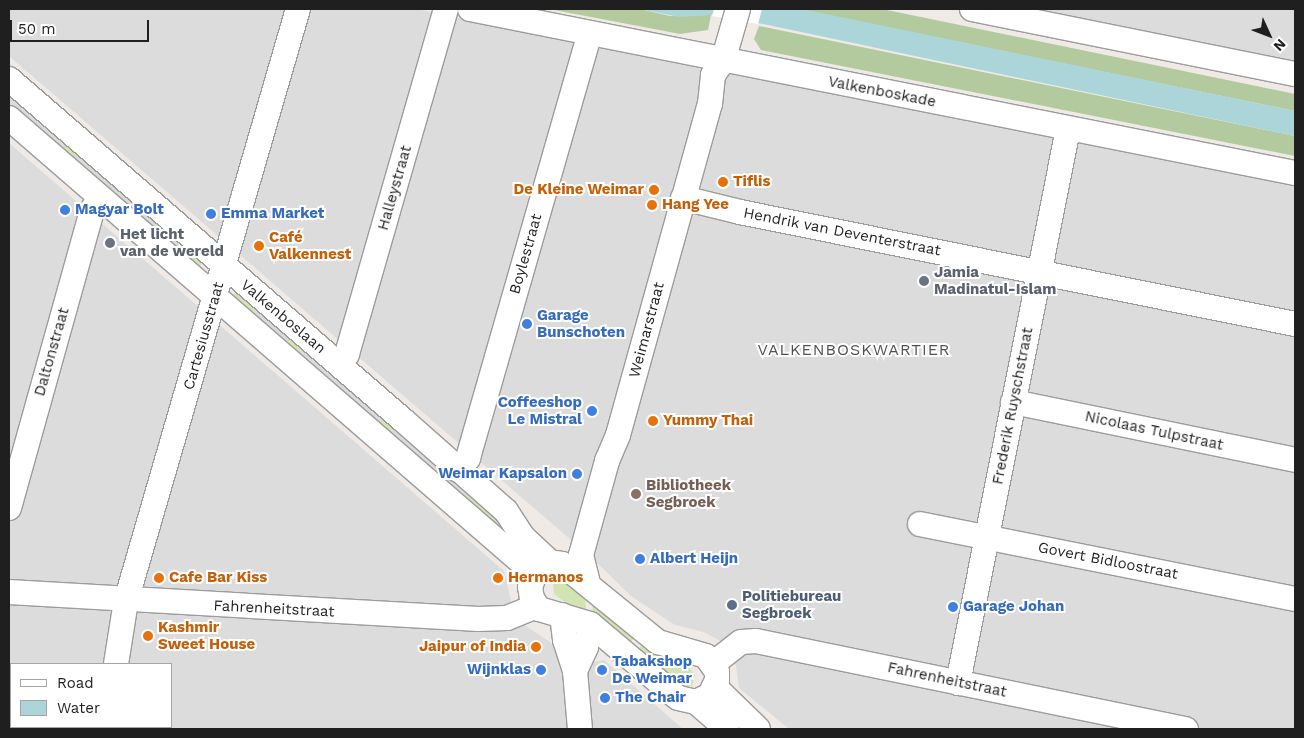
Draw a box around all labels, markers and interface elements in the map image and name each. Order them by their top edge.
scale bar [12,10,151,42]
north arrow [1244,10,1294,60]
text: 50 m [18,20,55,38]
text: N [1271,36,1289,54]
street label: Valkenboskade [827,73,937,111]
street label: Halleystraat [374,143,416,233]
place label: Tiflis [733,173,770,191]
marker: Tiflis [717,176,729,188]
place label: De Kleine Weimar [513,181,644,199]
marker: De Kleine Weimar [648,184,660,196]
place label: Hang Yee [662,196,729,214]
marker: Hang Yee [646,199,658,211]
place label: Magyar Bolt [75,201,164,219]
marker: Magyar Bolt [59,204,71,216]
street label: Hendrik van Deventerstraat [742,204,942,260]
place label: Emma Market [221,205,324,223]
marker: Emma Market [205,208,217,220]
street label: Boylestraat [506,212,546,296]
place label: Het licht van de wereld [120,225,224,260]
place label: Café Valkennest [269,228,351,263]
marker: Het licht van de wereld [104,237,116,249]
marker: Café Valkennest [253,240,265,252]
place label: Jamia Madinatul-Islam [934,263,1056,298]
marker: Jamia Madinatul-Islam [918,275,930,287]
street label: Valkenboslaan [237,276,329,358]
street label: Cartesiusstraat [180,280,228,392]
street label: Weimarstraat [626,280,668,380]
street label: Daltonstraat [31,306,73,398]
place label: Garage Bunschoten [537,306,625,341]
marker: Garage Bunschoten [521,318,533,330]
street label: Frederik Ruyschstraat [989,326,1037,486]
district label: VALKENBOSKWARTIER [755,340,953,360]
place label: Coffeeshop Le Mistral [498,393,582,428]
marker: Coffeeshop Le Mistral [586,405,598,417]
street label: Nicolaas Tulpstraat [1083,407,1225,455]
place label: Yummy Thai [663,412,754,430]
marker: Yummy Thai [647,415,659,427]
place label: Weimar Kapsalon [438,465,567,483]
marker: Weimar Kapsalon [571,468,583,480]
place label: Bibliotheek Segbroek [646,476,731,511]
marker: Bibliotheek Segbroek [630,488,642,500]
street label: Govert Bidloostraat [1036,539,1180,583]
place label: Albert Heijn [650,550,738,568]
marker: Albert Heijn [634,553,646,565]
place label: Cafe Bar Kiss [169,569,267,587]
place label: Hermanos [508,569,583,587]
marker: Cafe Bar Kiss [153,572,165,584]
marker: Hermanos [492,572,504,584]
place label: Politiebureau Segbroek [742,587,841,622]
street label: Fahrenheitstraat [213,597,335,621]
place label: Garage Johan [963,598,1065,616]
marker: Politiebureau Segbroek [726,599,738,611]
marker: Garage Johan [947,601,959,613]
place label: Kashmir Sweet House [158,618,255,653]
marker: Kashmir Sweet House [142,630,154,642]
place label: Jaipur of India [418,638,526,656]
marker: Jaipur of India [530,641,542,653]
place label: Tabakshop De Weimar [612,652,692,687]
street label: Fahrenheitstraat [886,659,1008,701]
place label: Wijnklas [467,661,531,679]
legend [10,663,172,728]
marker: Wijnklas [535,664,547,676]
marker: Tabakshop De Weimar [596,664,608,676]
text: Road [57,674,94,692]
place label: The Chair [615,689,686,707]
marker: The Chair [599,692,611,704]
text: Water [57,699,100,717]

